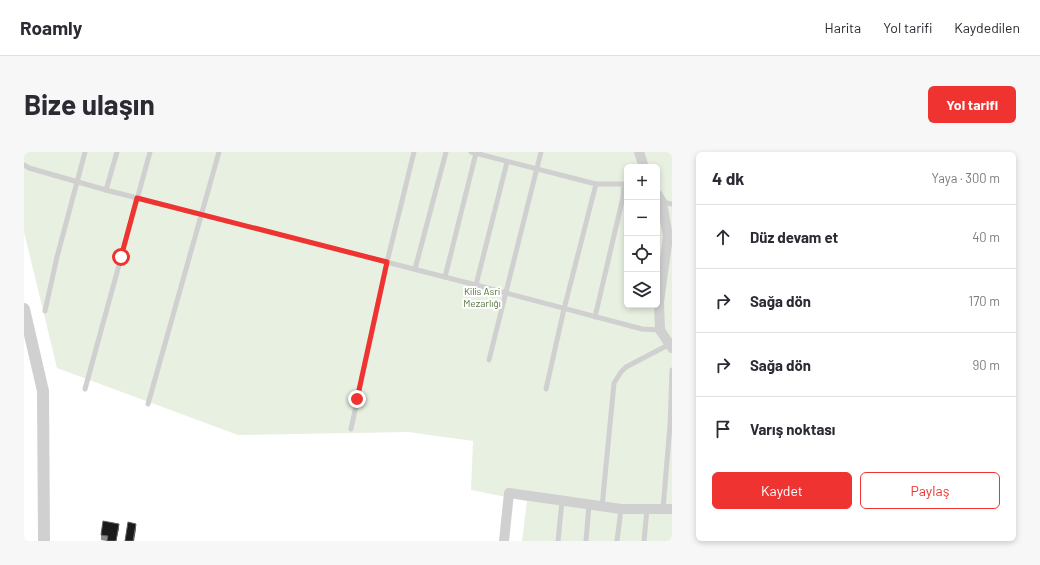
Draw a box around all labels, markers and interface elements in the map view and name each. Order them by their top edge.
text: Roamly [20,16,82,39]
text: Harita [825,19,861,36]
text: Yol tarifi [883,19,932,36]
text: Kaydedilen [954,19,1020,36]
button: Yol tarifi [928,86,1016,123]
text: Bize ulaşın [24,87,155,121]
map controls [624,164,660,308]
button: + [624,164,660,200]
text: 4 dk [712,168,744,188]
text: Yaya · 300 m [931,170,1000,186]
button: − [624,200,660,236]
icon: ahead [712,226,734,248]
text: Düz devam et [750,228,838,246]
text: 40 m [972,229,1000,245]
button: locate [624,236,660,272]
route start [112,248,130,266]
button: layers [624,272,660,308]
park label: Kilis Asri Mezarlığı [463,285,501,309]
icon: right [712,290,734,312]
text: Sağa dön [750,292,811,310]
text: 170 m [969,293,1000,309]
icon: right [712,354,734,376]
text: Sağa dön [750,356,811,374]
text: 90 m [973,357,1000,373]
route end [348,390,366,408]
icon: arrive [712,418,734,440]
text: Varış noktası [750,420,835,438]
button: Kaydet [712,472,852,509]
button: Paylaş [860,472,1000,509]

